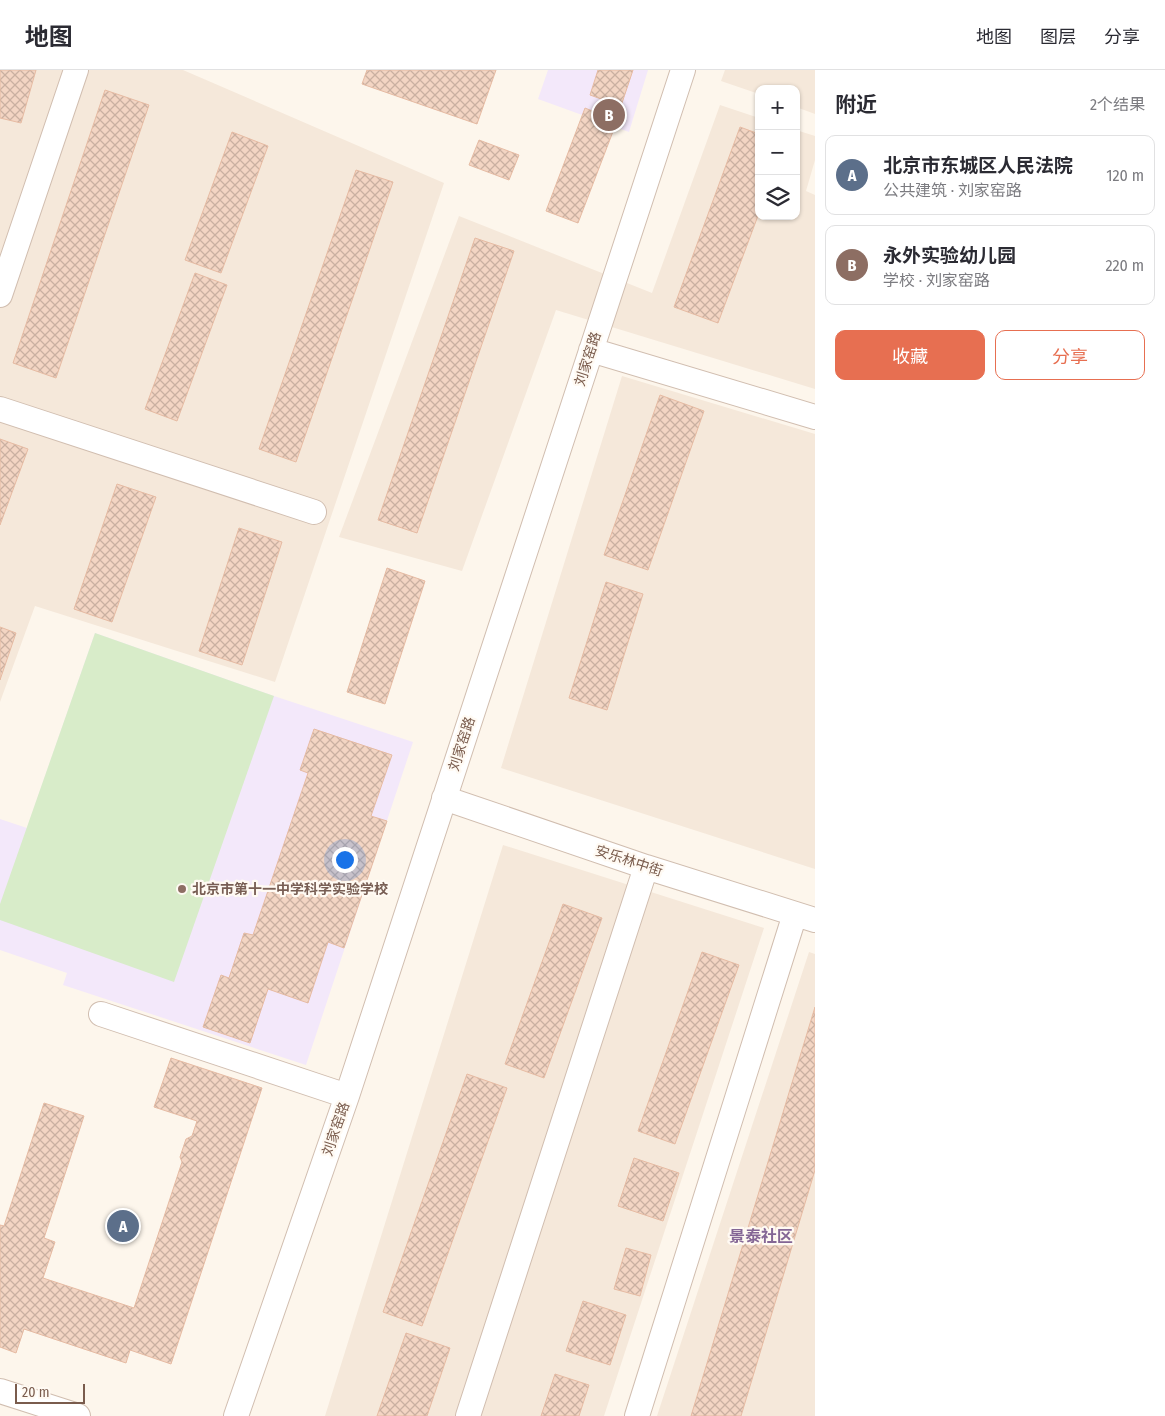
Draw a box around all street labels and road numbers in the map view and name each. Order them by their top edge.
street label: 刘家窑路 [571,330,605,388]
street label: 刘家窑路 [445,715,479,773]
street label: 安乐林中街 [593,842,665,880]
street label: 刘家窑路 [319,1100,353,1158]

